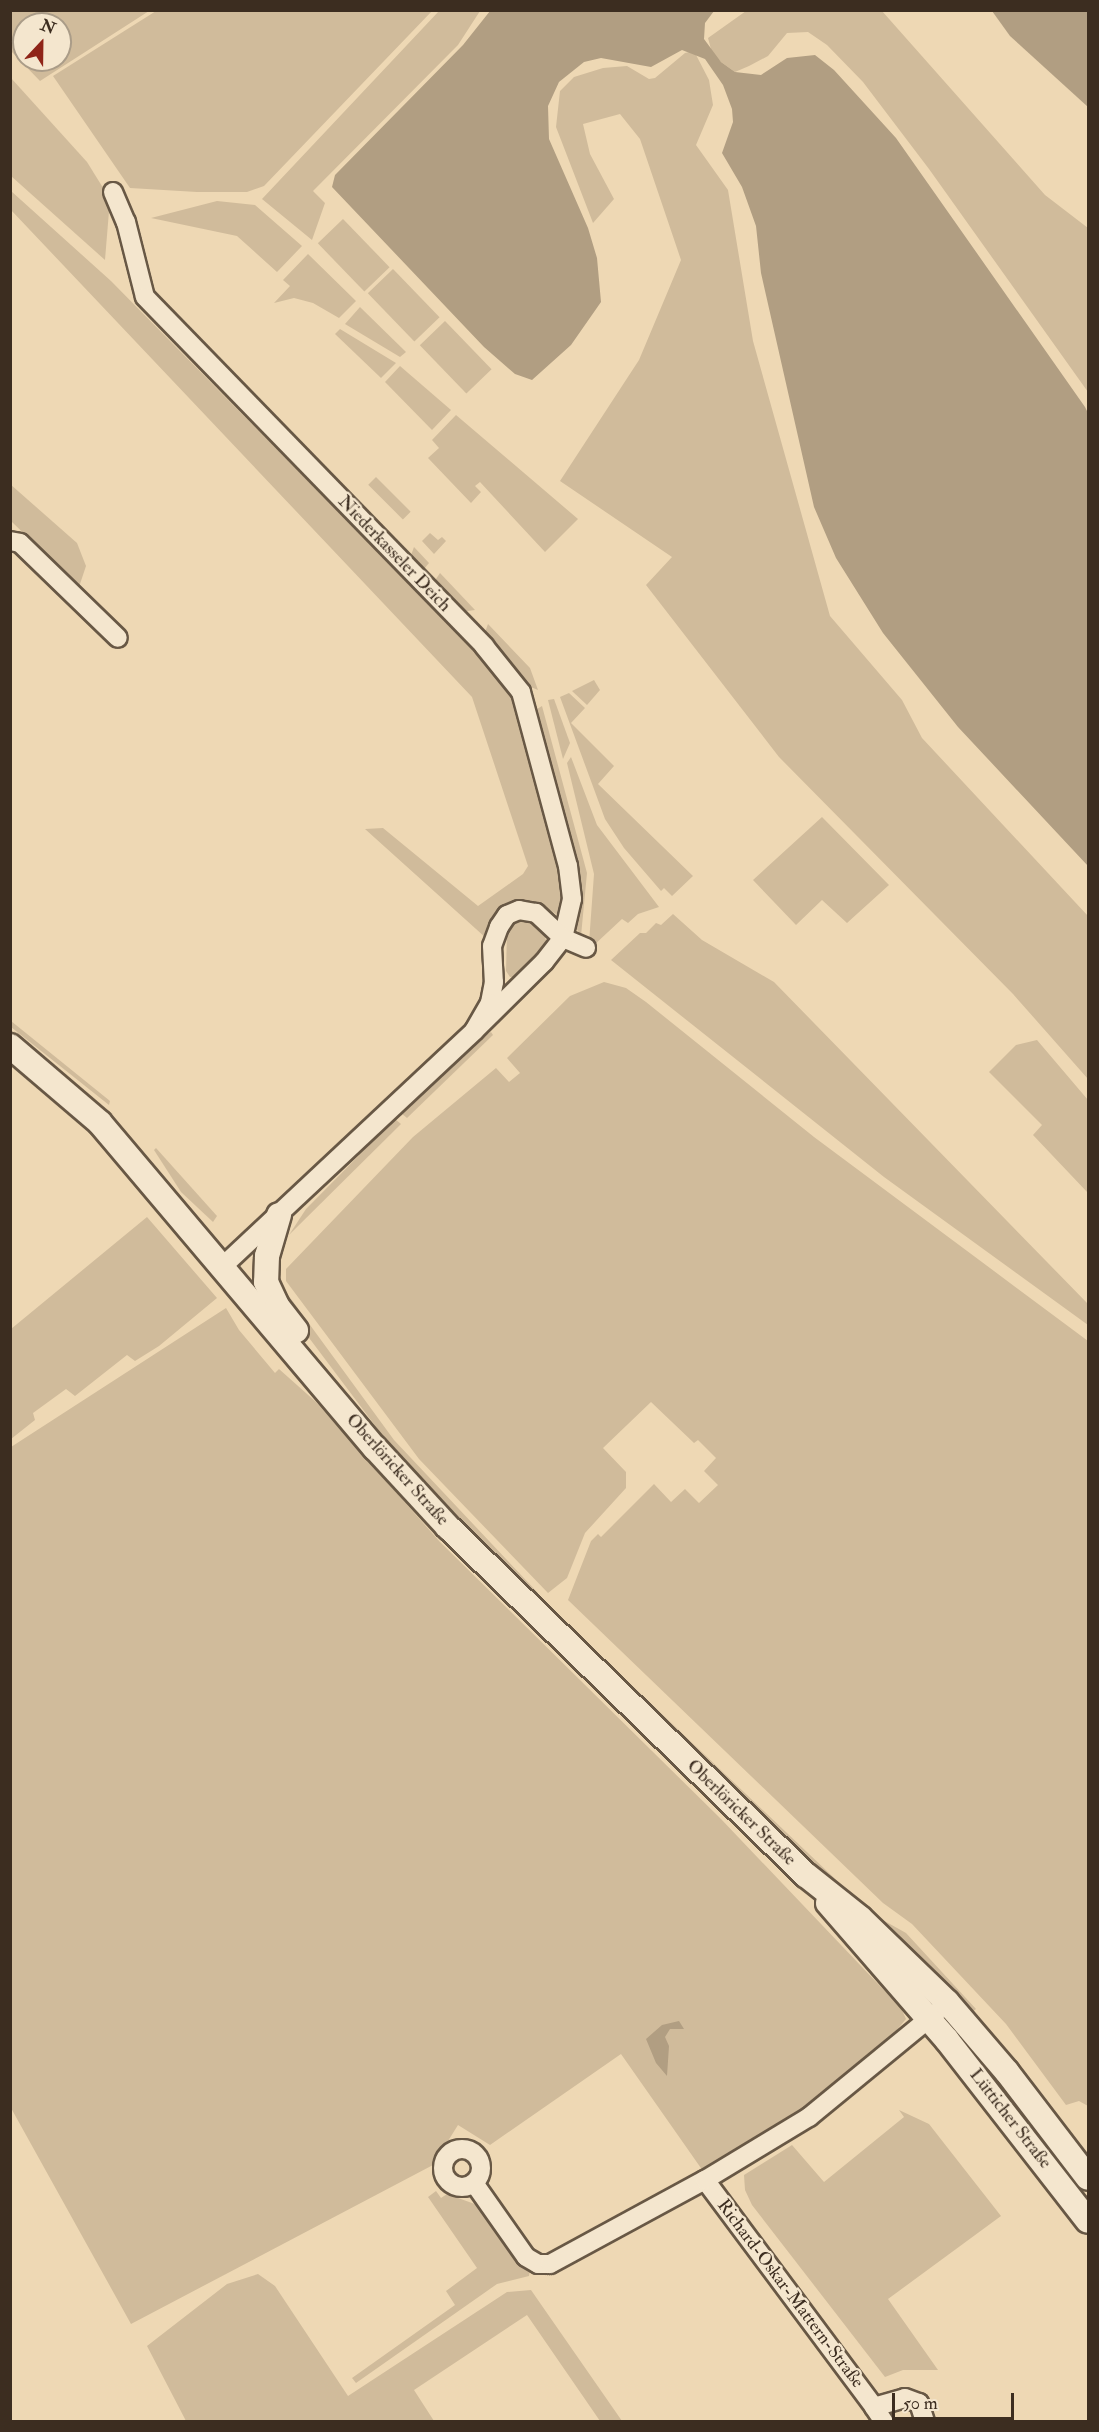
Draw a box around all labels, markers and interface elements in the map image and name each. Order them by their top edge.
north arrow [12,12,72,72]
text: N [38,15,58,39]
street label: Niederkasseler Deich [333,491,455,617]
street label: Oberlöricker Straße [341,1410,453,1530]
street label: Oberlöricker Straße [682,1756,800,1870]
street label: Lütticher Straße [964,2065,1056,2173]
street label: Richard-Oskar-Mattern-Straße [712,2195,868,2393]
scale bar [895,2381,1016,2419]
text: 50 m [903,2392,938,2415]

